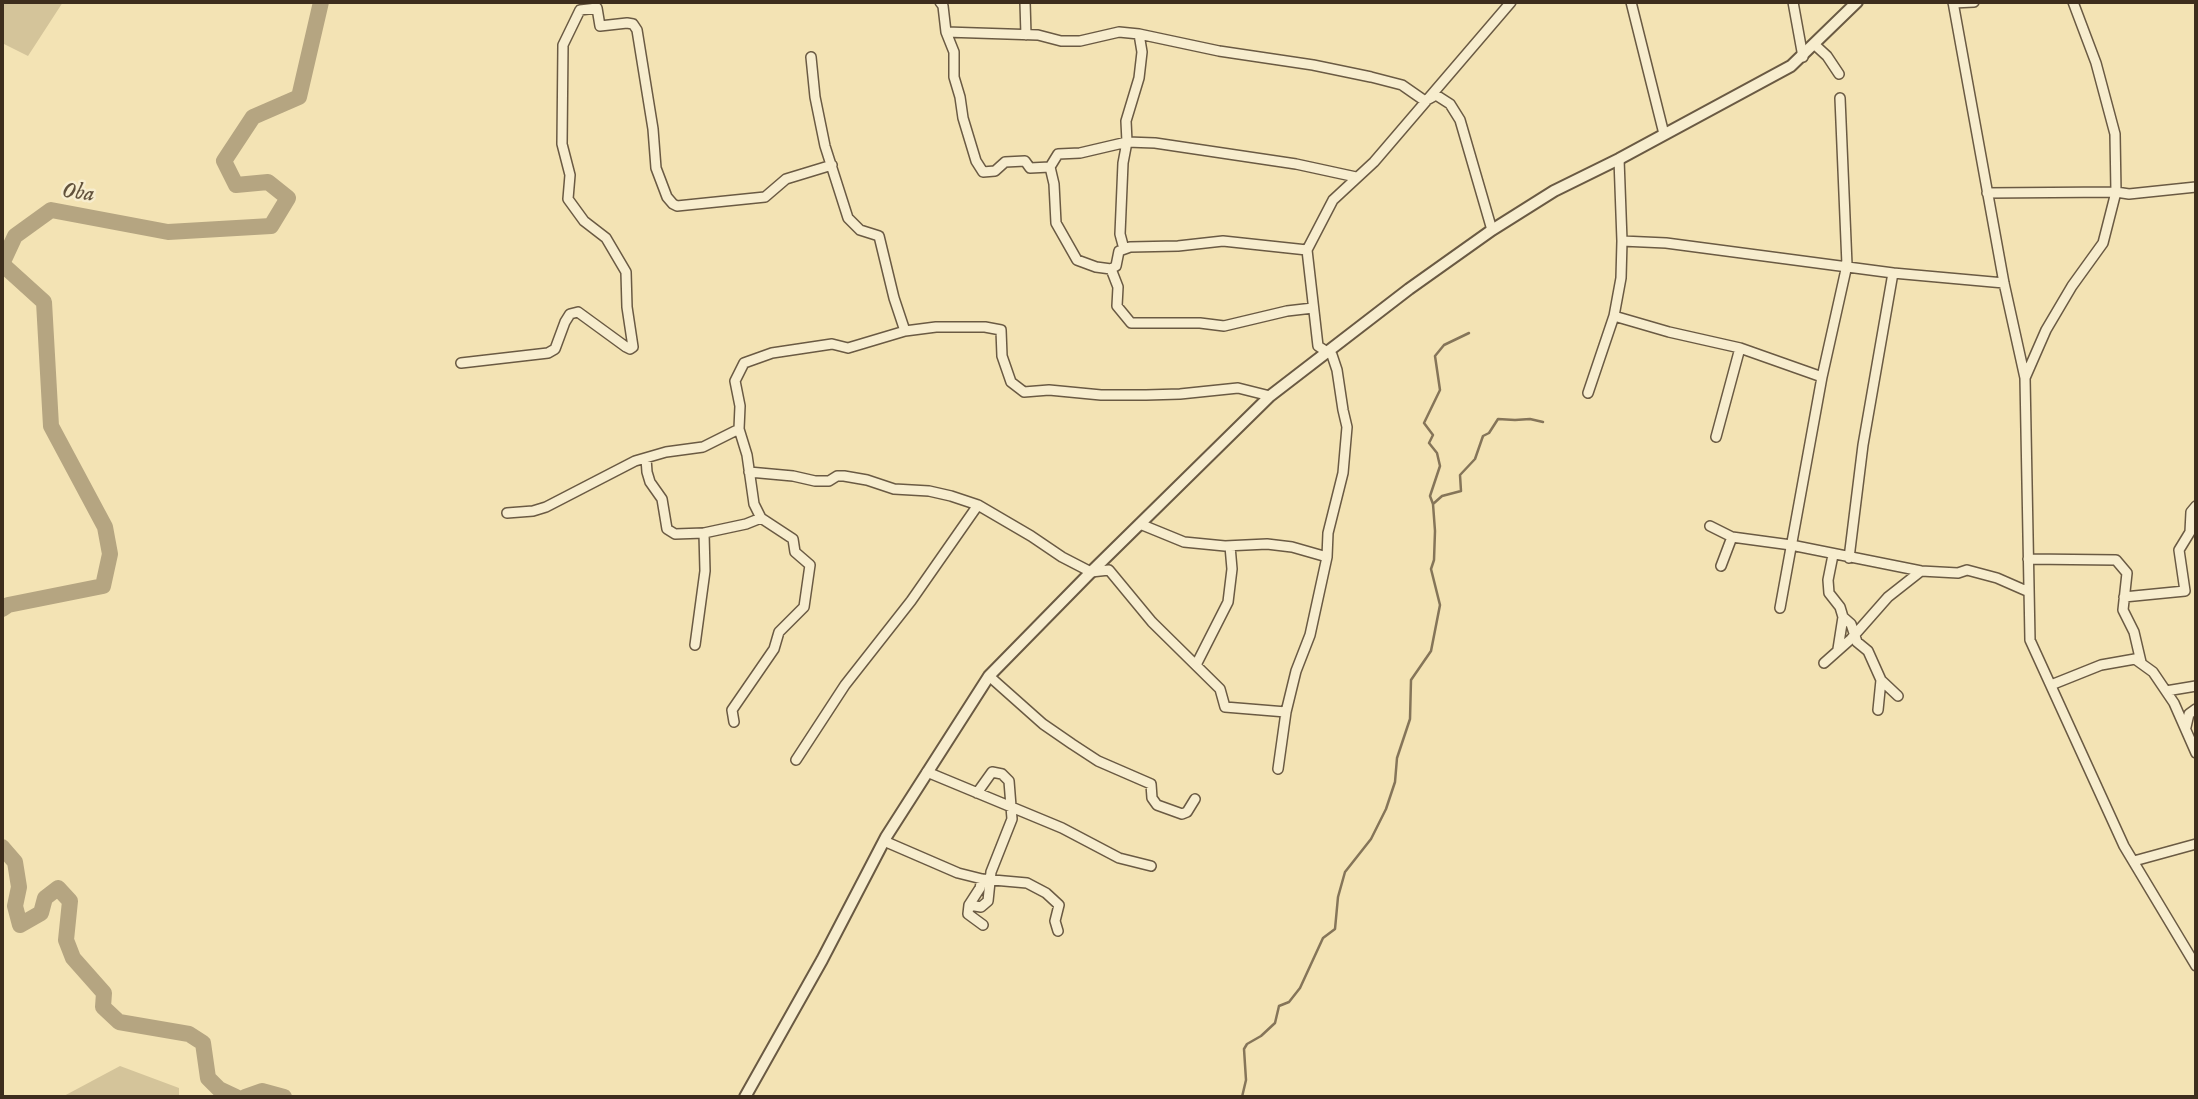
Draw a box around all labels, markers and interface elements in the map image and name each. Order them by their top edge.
water label: Oba [60,178,96,210]

